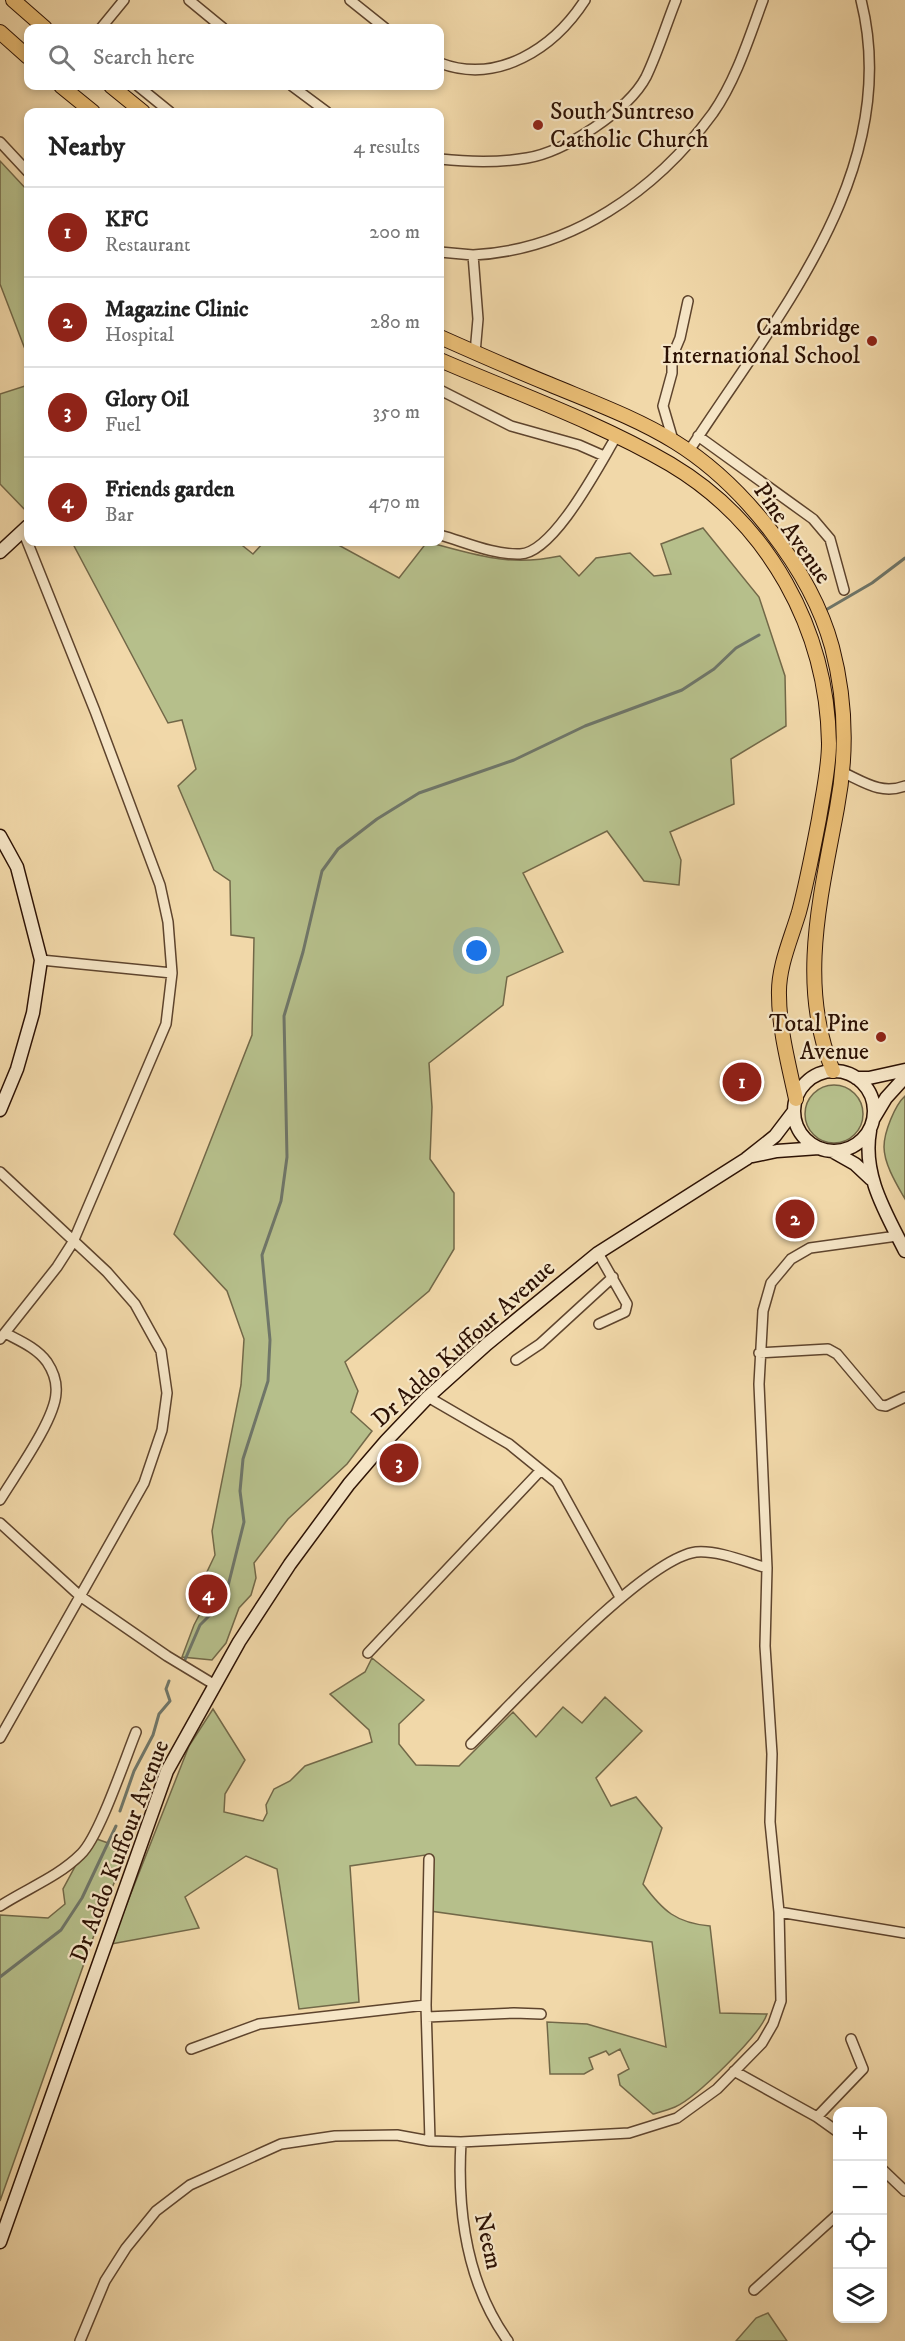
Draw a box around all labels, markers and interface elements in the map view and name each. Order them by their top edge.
search box [24,24,444,90]
icon: search [45,41,78,74]
text: Search here [93,44,195,71]
place label: South Suntreso Catholic Church [550,97,709,155]
marker: South Suntreso Catholic Church [531,118,545,132]
text: Nearby [48,131,125,164]
text: 4 results [353,135,420,160]
text: KFC [105,206,149,233]
text: 1 [64,220,71,245]
text: 200 m [369,220,420,245]
text: Restaurant [105,233,190,258]
text: Magazine Clinic [105,296,249,323]
text: 2 [63,310,72,335]
text: 280 m [370,310,420,335]
place label: Cambridge International School [662,313,861,371]
text: Hospital [105,323,174,348]
marker: Cambridge International School [865,334,879,348]
text: Glory Oil [105,386,189,413]
text: 3 [64,400,71,425]
text: 350 m [373,400,420,425]
text: Fuel [105,413,141,438]
text: Friends garden [105,476,235,503]
street label: Pine Avenue [746,477,838,590]
text: 4 [62,490,73,515]
text: 470 m [369,490,420,515]
text: Bar [105,503,134,528]
your location [462,936,491,965]
place label: Total Pine Avenue [769,1009,869,1067]
marker: Total Pine Avenue [874,1030,888,1044]
pin: 1 [722,1060,762,1104]
pin: 2 [776,1196,814,1242]
street label: Dr Addo Kuffour Avenue [366,1254,561,1434]
pin: 3 [380,1440,418,1486]
pin: 4 [188,1572,228,1616]
street label: Dr Addo Kuffour Avenue [64,1736,176,1967]
map controls [833,2107,887,2323]
button: + [833,2107,887,2161]
button: − [833,2161,887,2215]
street label: Neem [467,2210,509,2272]
button: locate [833,2215,887,2269]
button: layers [833,2269,887,2323]

